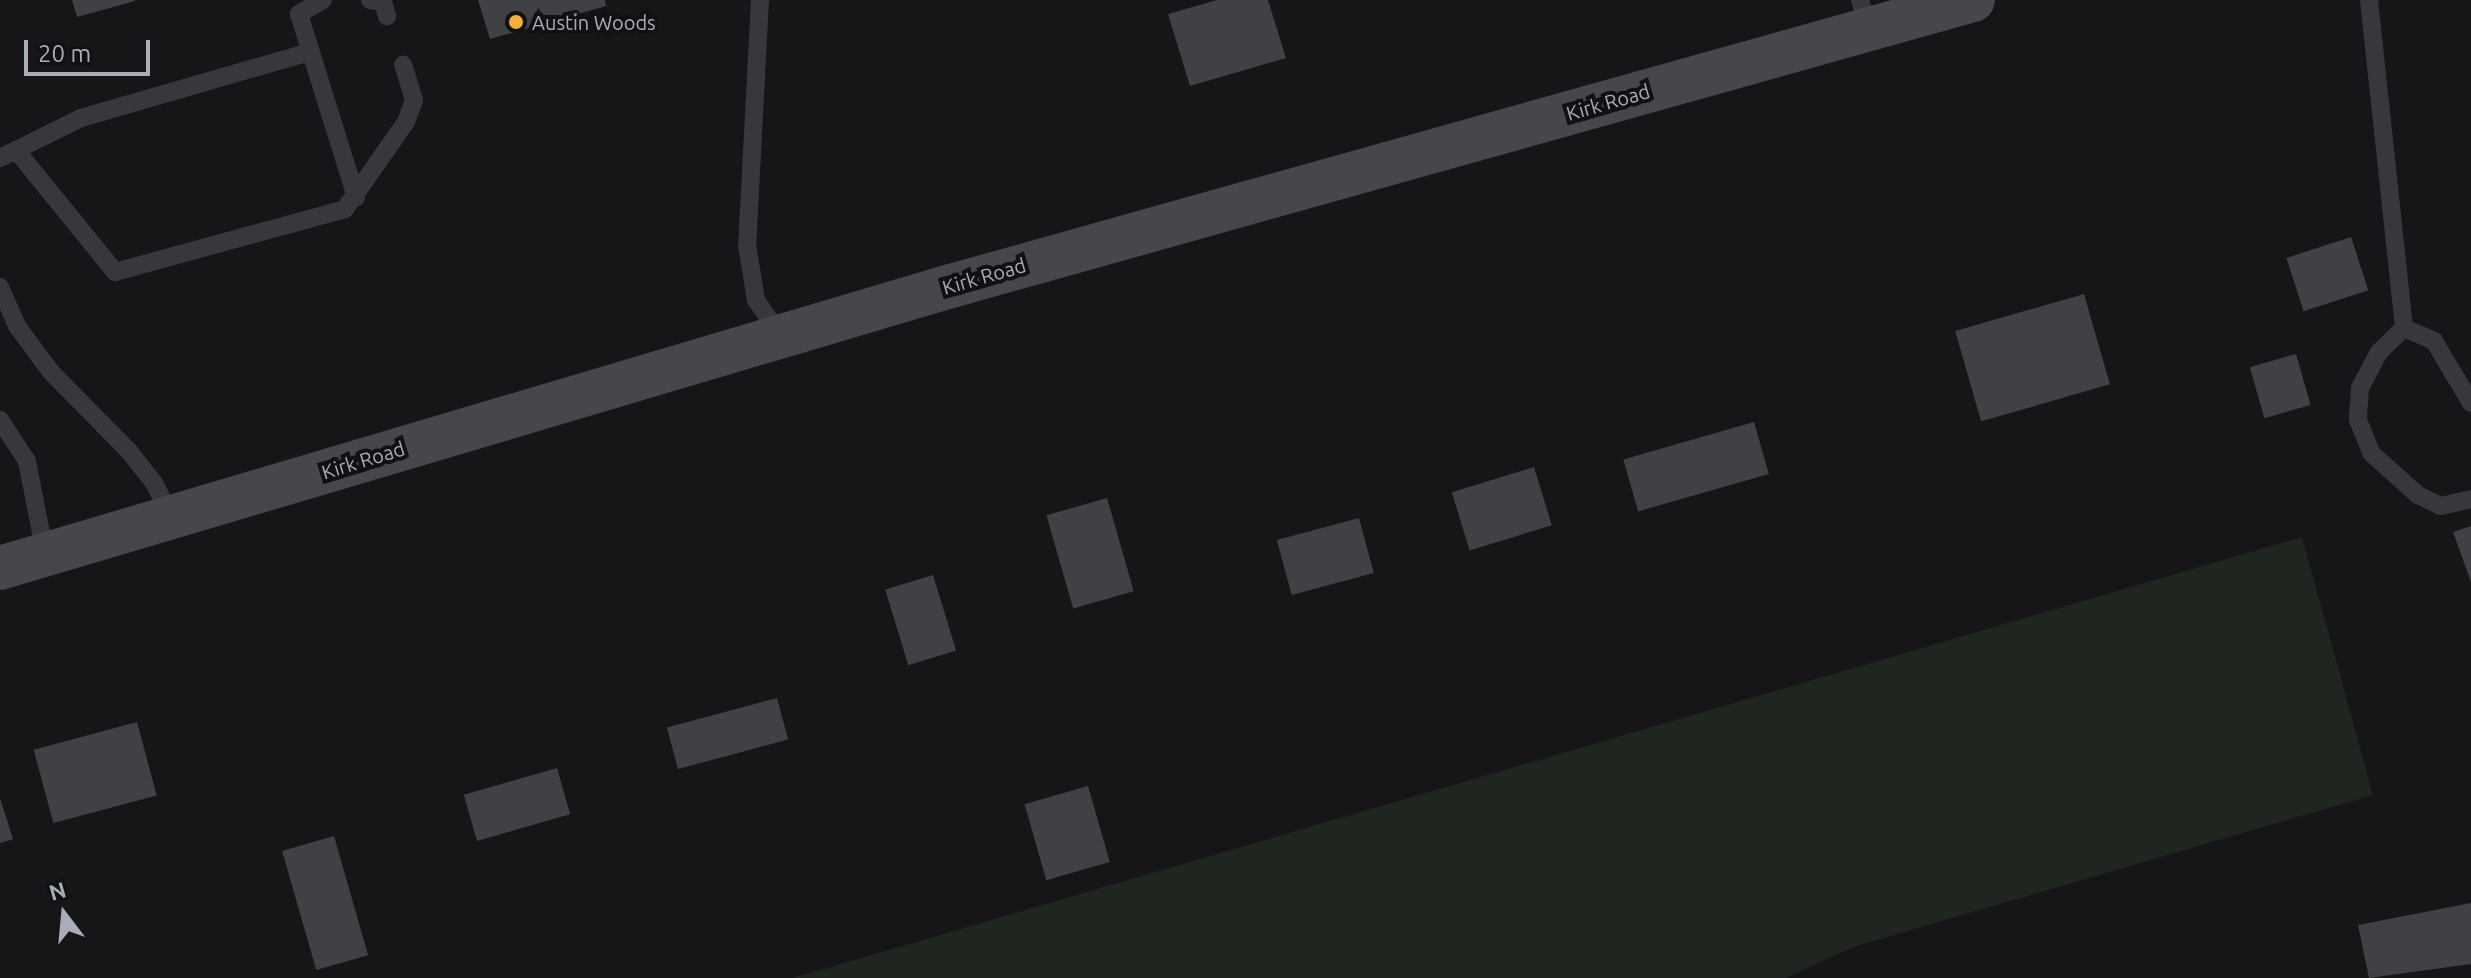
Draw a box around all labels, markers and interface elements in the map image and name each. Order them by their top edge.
place label: Austin Woods [532,10,656,34]
marker: Austin Woods [507,13,525,31]
scale bar [28,24,154,74]
text: 20 m [38,40,91,67]
street label: Kirk Road [1563,79,1653,125]
street label: Kirk Road [939,253,1029,299]
street label: Kirk Road [318,436,408,484]
north arrow [24,874,104,954]
text: N [46,876,69,905]

